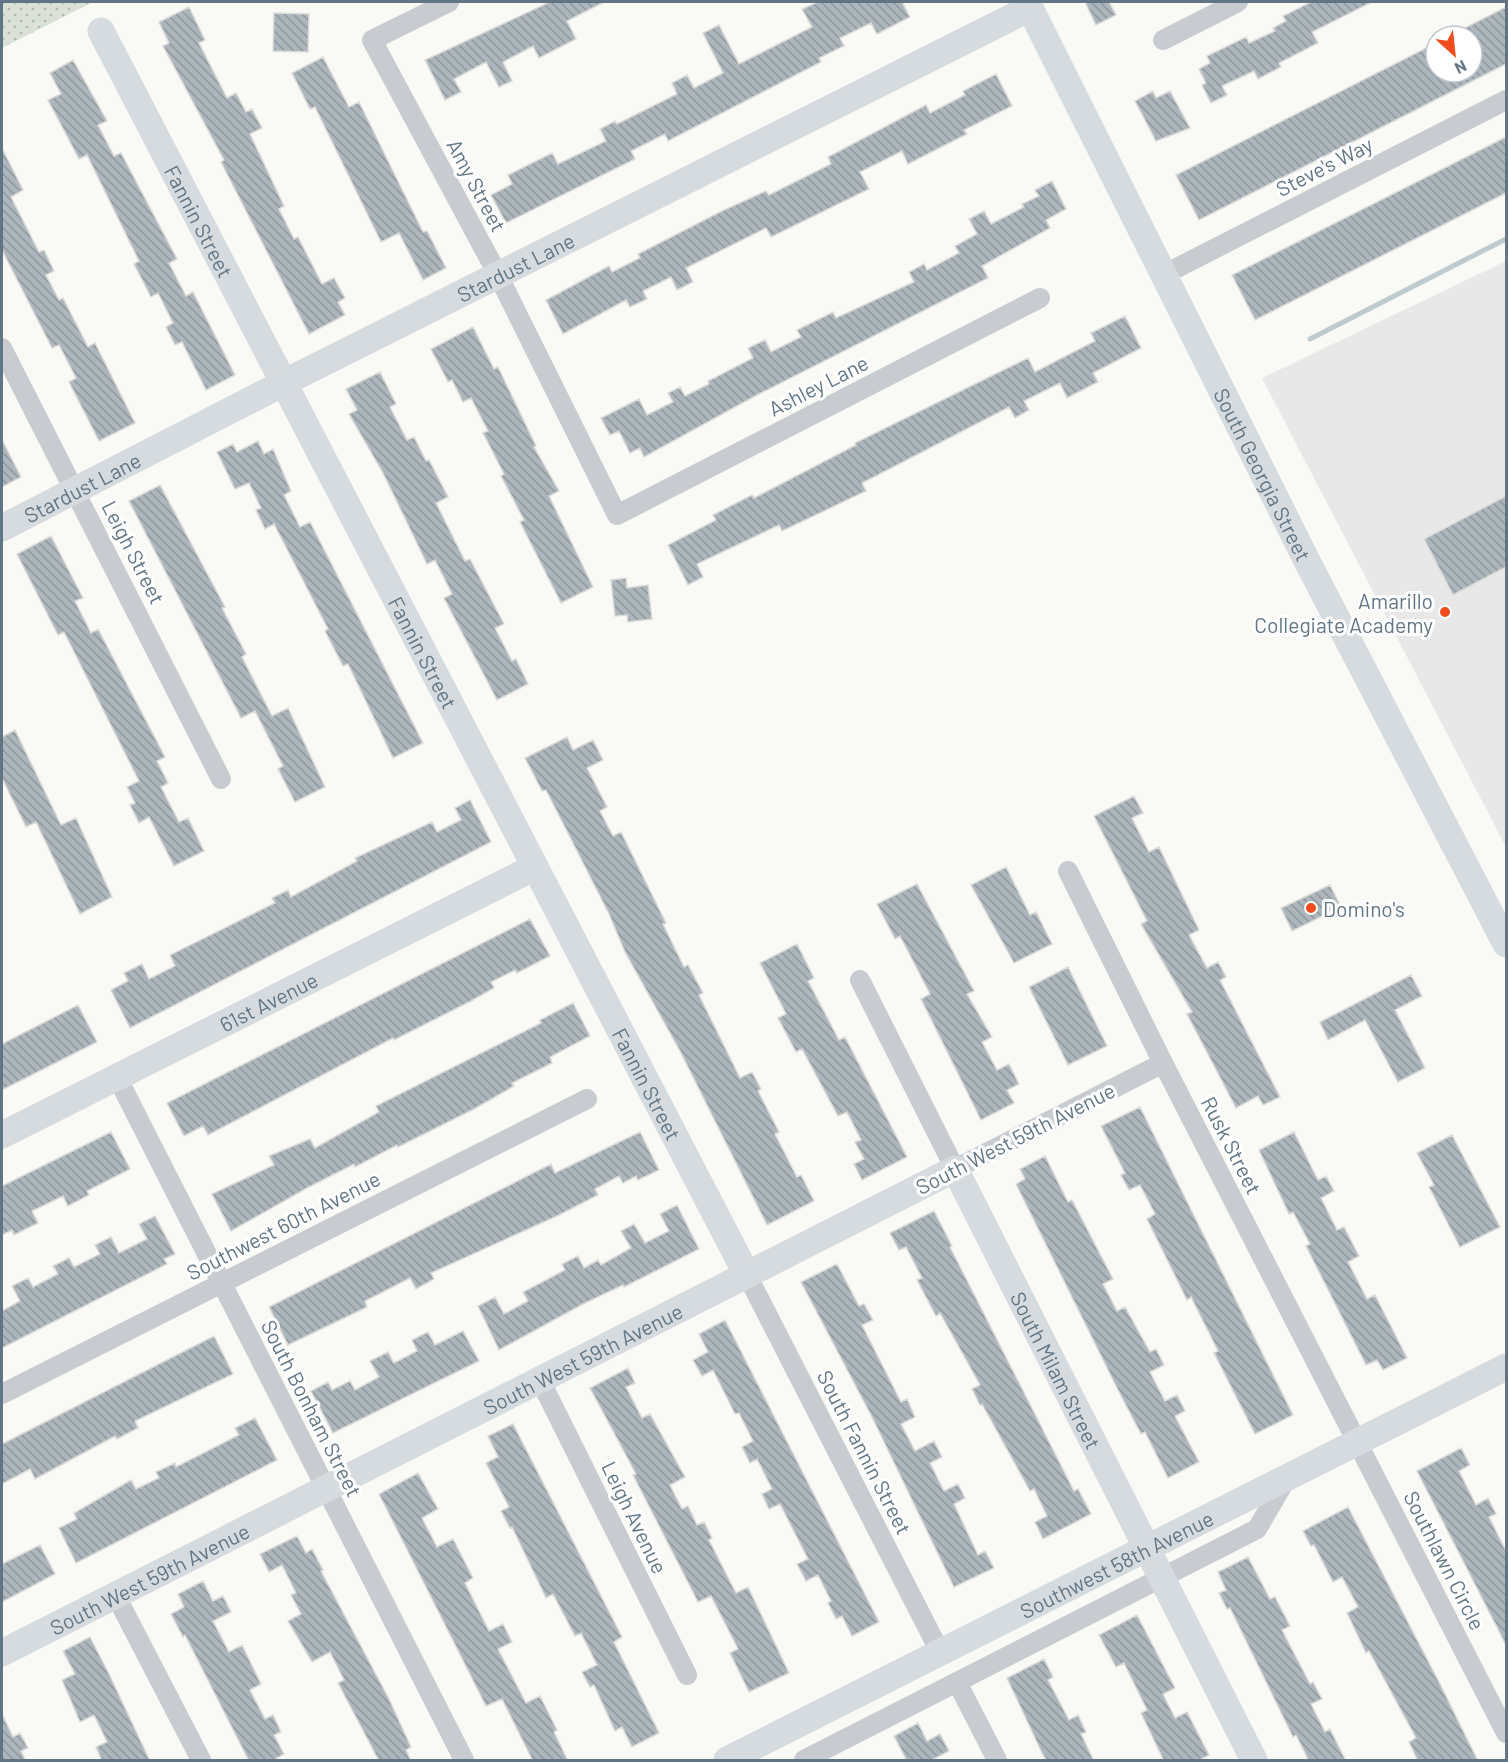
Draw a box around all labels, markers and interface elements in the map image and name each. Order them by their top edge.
north arrow [1424,24,1484,84]
text: N [1452,57,1470,79]
street label: Steve's Way [1271,131,1377,201]
street label: Amy Street [442,134,512,236]
street label: Fannin Street [160,161,239,281]
street label: Stardust Lane [452,227,578,306]
street label: Ashley Lane [764,349,872,421]
street label: South Georgia Street [1210,384,1317,565]
street label: Stardust Lane [19,446,145,527]
street label: Leigh Street [97,496,171,608]
place label: Amarillo Collegiate Academy [1254,588,1433,637]
street label: Fannin Street [384,592,463,713]
marker: Amarillo Collegiate Academy [1438,605,1452,619]
place label: Domino's [1323,896,1405,921]
marker: Domino's [1304,901,1318,915]
street label: 61st Avenue [215,966,321,1036]
street label: Fannin Street [608,1023,687,1144]
street label: South West 59th Avenue [911,1077,1119,1199]
street label: Rusk Street [1197,1092,1267,1198]
street label: Southwest 60th Avenue [182,1165,384,1285]
street label: South Milam Street [1006,1287,1107,1453]
street label: South West 59th Avenue [479,1297,686,1419]
street label: South Bonham Street [257,1315,367,1501]
street label: South Fannin Street [813,1366,917,1538]
street label: Leigh Avenue [597,1457,673,1577]
street label: Southlawn Circle [1399,1486,1491,1634]
street label: Southwest 58th Avenue [1015,1504,1217,1623]
street label: South West 59th Avenue [45,1517,253,1639]

